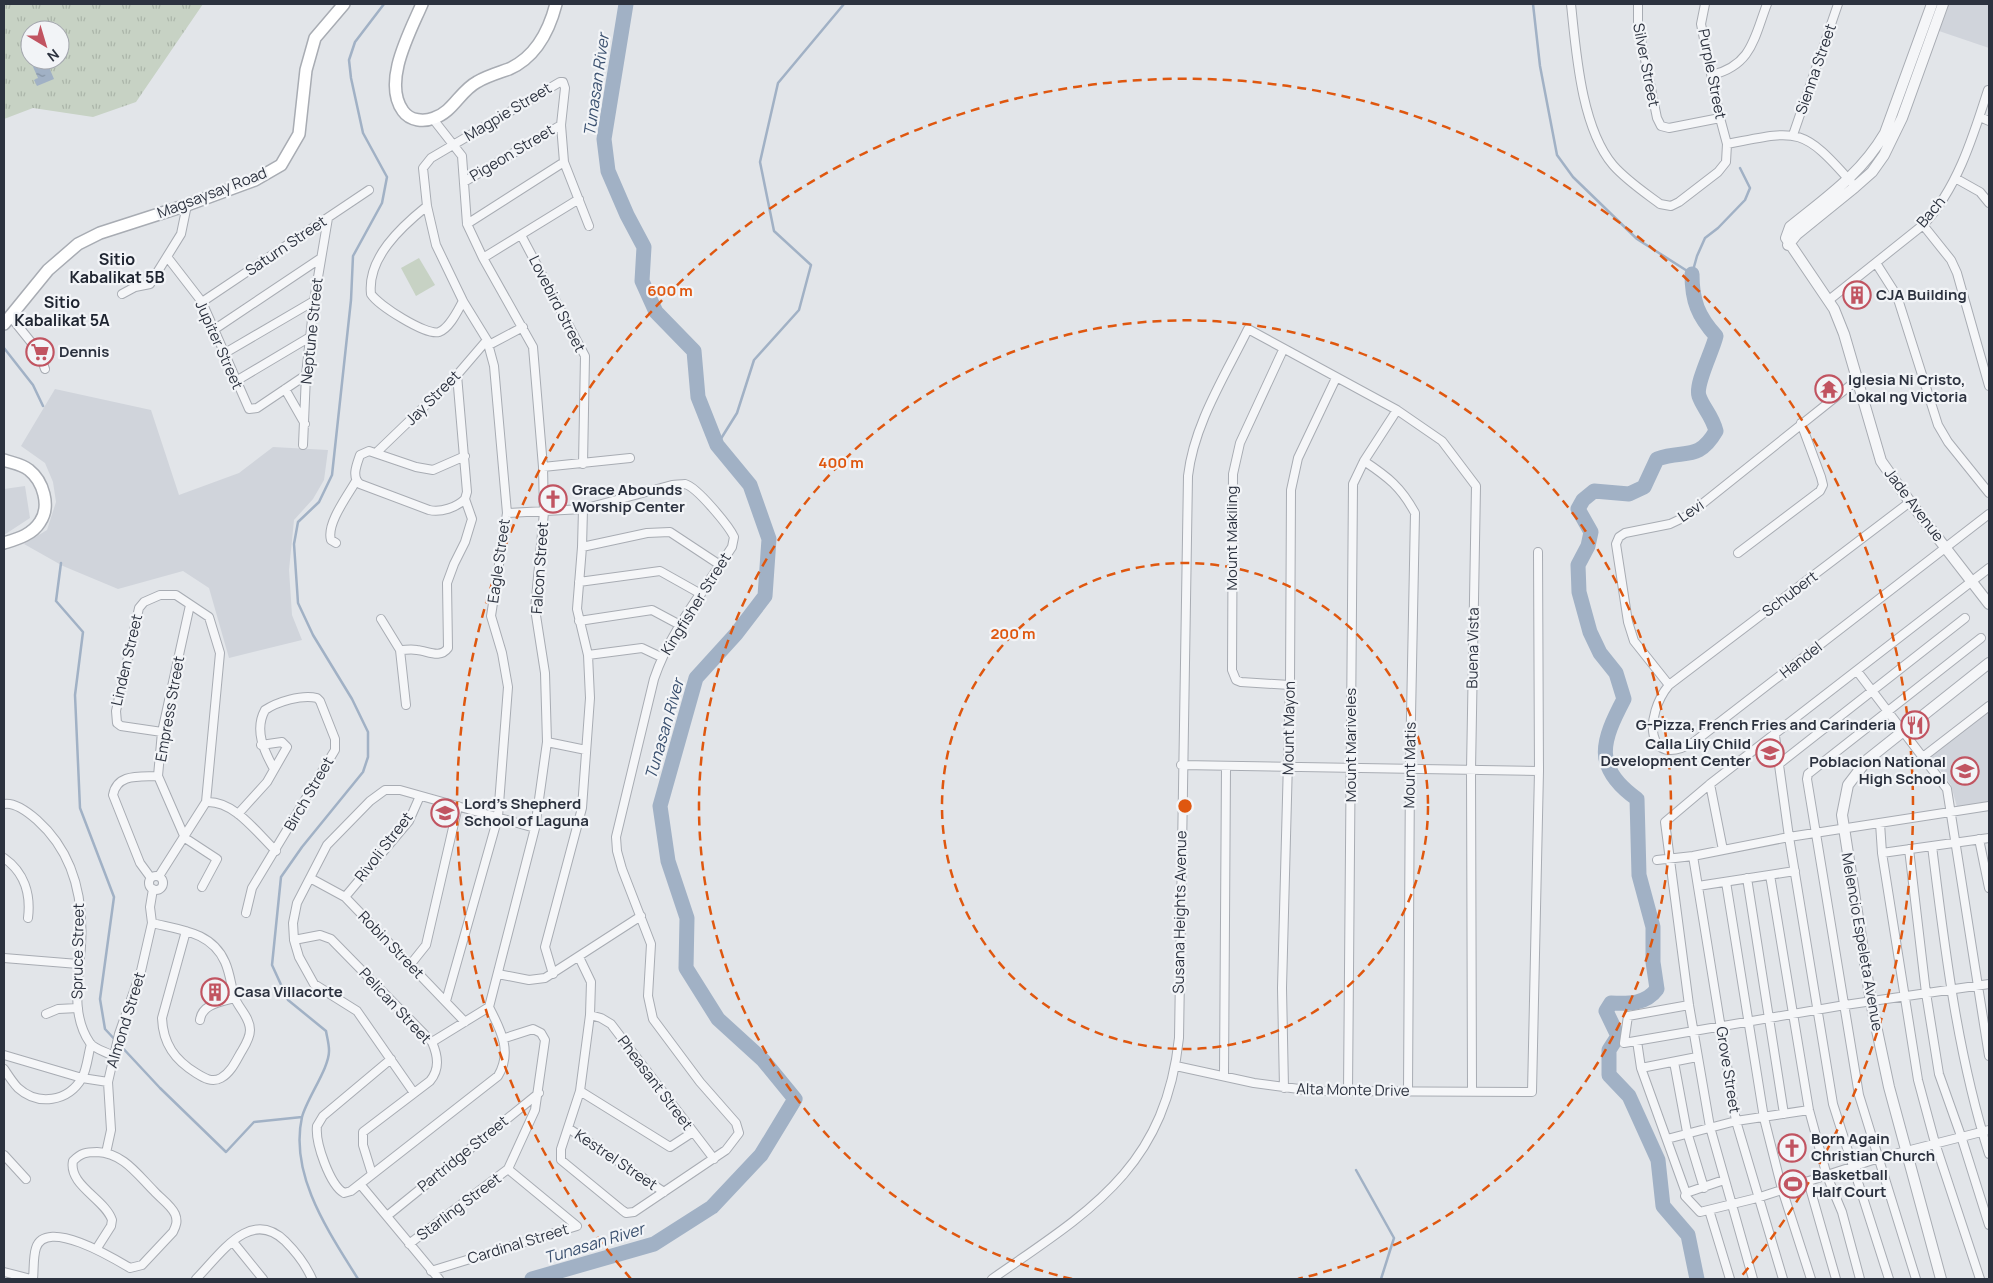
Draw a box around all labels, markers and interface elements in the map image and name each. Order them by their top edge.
north arrow [20,20,70,70]
street label: Silver Street [1628,21,1665,109]
street label: Sienna Street [1790,21,1841,117]
street label: Purple Street [1693,27,1732,121]
water label: Tunasan River [578,30,614,138]
text: N [43,45,63,66]
street label: Magpie Street [460,77,555,146]
street label: Pigeon Street [466,119,558,186]
street label: Magsaysay Road [154,162,270,223]
street label: Bach [1911,192,1950,232]
street label: Saturn Street [241,211,331,281]
district label: Sitio Kabalikat 5B [69,248,165,288]
street label: Lovebird Street [524,252,591,356]
street label: Neptune Street [295,276,328,385]
text: 600 m [647,280,693,301]
building icon: CJA Building [1842,280,1872,310]
place label: CJA Building [1876,284,1967,305]
district label: Sitio Kabalikat 5A [14,291,110,331]
street label: Jupiter Street [191,297,248,393]
supermarket icon: Dennis [25,337,55,367]
place label: Dennis [59,341,109,362]
street label: Jay Street [401,366,465,430]
place label: Iglesia Ni Cristo, Lokal ng Victoria [1848,369,1967,407]
temple icon: Iglesia Ni Cristo, Lokal ng Victoria [1814,374,1844,404]
text: 400 m [818,452,864,473]
street label: Jade Avenue [1880,464,1949,546]
place label: Grace Abounds Worship Center [572,479,685,517]
church icon: Grace Abounds Worship Center [538,484,568,514]
street label: Mount Makiling [1221,486,1242,590]
street label: Levi [1674,494,1708,527]
street label: Eagle Street [482,517,515,605]
street label: Falcon Street [526,521,553,615]
street label: Kingfisher Street [656,548,736,659]
street label: Schubert [1758,566,1822,621]
street label: Buena Vista [1461,607,1484,689]
street label: Linden Street [106,612,147,708]
text: 200 m [990,623,1036,644]
street label: Handel [1775,636,1826,683]
street label: Empress Street [150,654,189,763]
water label: Tunasan River [639,674,689,782]
street label: Mount Mayon [1277,681,1300,775]
street label: Mount Mariveles [1340,688,1361,802]
restaurant icon: G-Pizza, French Fries and Carinderia [1900,710,1930,740]
place label: G-Pizza, French Fries and Carinderia [1636,714,1896,735]
street label: Mount Matis [1398,721,1421,808]
place label: Calla Lily Child Development Center [1601,733,1751,771]
school or university icon: Calla Lily Child Development Center [1755,738,1785,768]
place label: Poblacion National High School [1809,751,1946,789]
street label: Birch Street [279,753,338,835]
school or university icon: Poblacion National High School [1950,756,1980,786]
place label: Lord's Shepherd School of Laguna [464,793,589,831]
centre of rings [1176,797,1194,815]
school or university icon: Lord's Shepherd School of Laguna [430,798,460,828]
street label: Rivoli Street [350,807,417,886]
street label: Susana Heights Avenue [1168,830,1191,994]
street label: Melencio Espeleta Avenue [1836,851,1889,1033]
street label: Spruce Street [66,903,89,999]
street label: Robin Street [354,906,429,983]
street label: Pelican Street [354,963,436,1048]
street label: Almond Street [101,969,150,1070]
building icon: Casa Villacorte [200,977,230,1007]
place label: Casa Villacorte [234,981,343,1002]
street label: Grove Street [1711,1025,1746,1115]
street label: Pheasant Street [613,1031,698,1134]
street label: Alta Monte Drive [1296,1078,1410,1101]
street label: Partridge Street [413,1111,512,1197]
street label: Kestrel Street [571,1124,662,1195]
place label: Born Again Christian Church [1811,1128,1935,1166]
church icon: Born Again Christian Church [1777,1133,1807,1163]
place label: Basketball Half Court [1812,1164,1888,1202]
street label: Starling Street [412,1168,505,1245]
sports icon: Basketball Half Court [1778,1169,1808,1199]
water label: Tunasan River [541,1217,649,1269]
street label: Cardinal Street [465,1218,571,1269]

